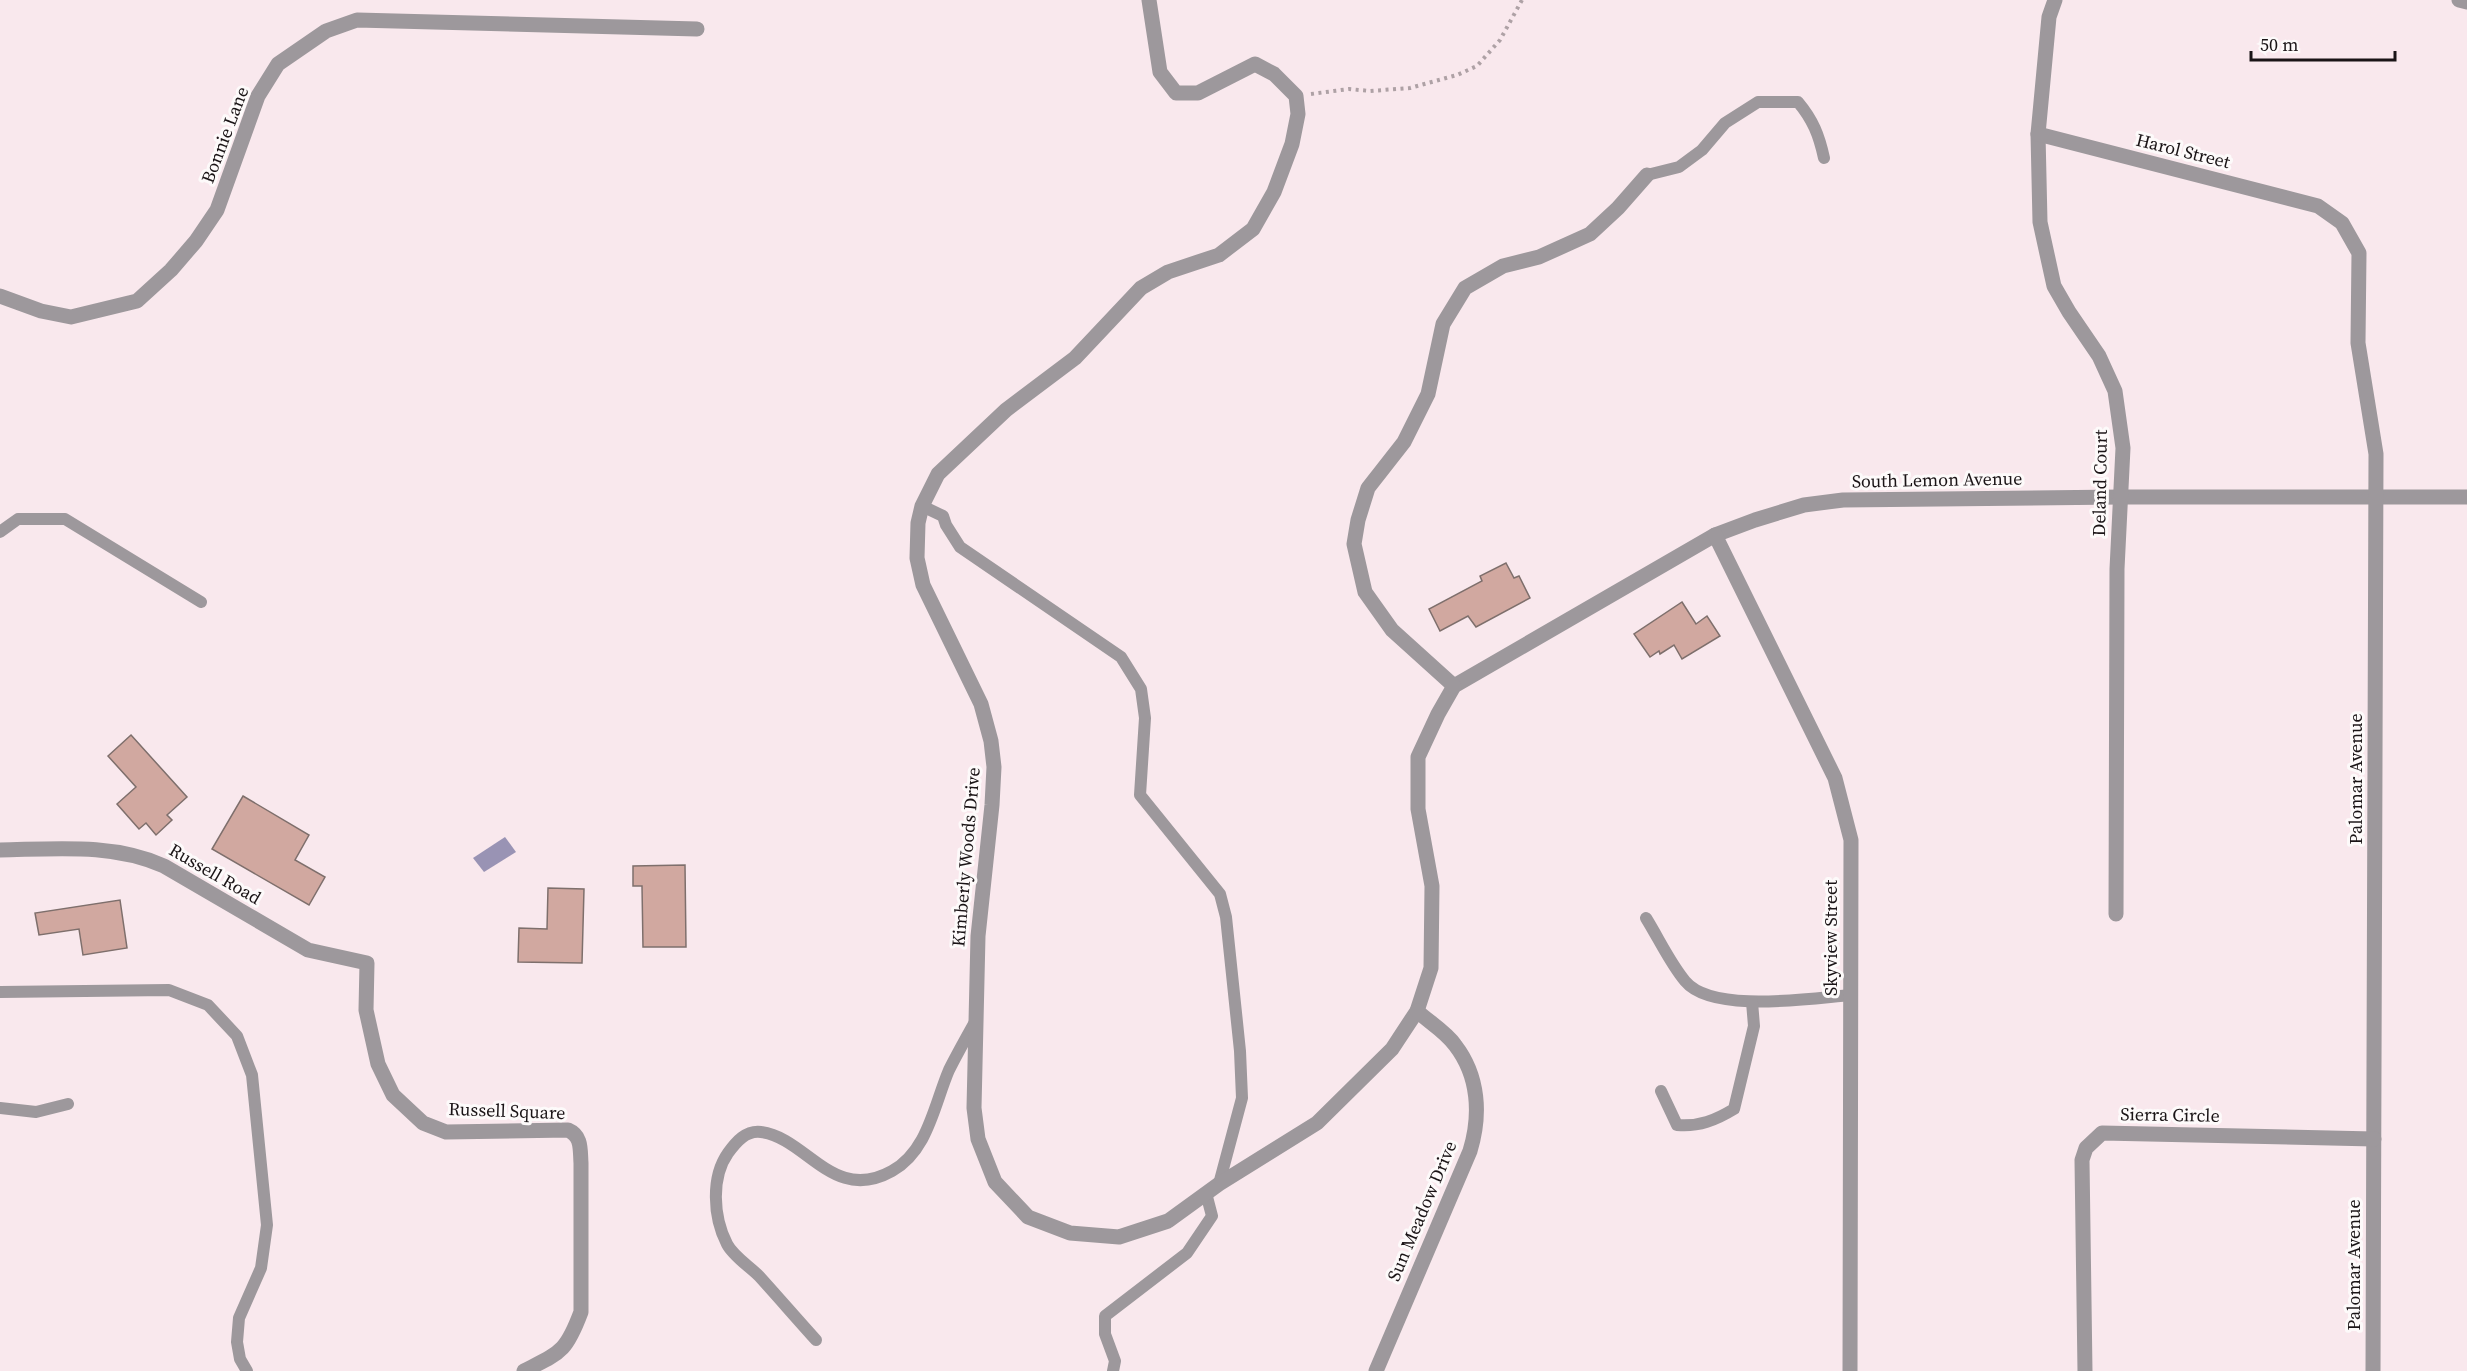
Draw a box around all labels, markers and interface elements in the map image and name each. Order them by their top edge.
scale bar [2251,24,2395,62]
text: 50 m [2260,32,2298,57]
street label: Bonnie Lane [195,83,254,187]
street label: Harol Street [2133,127,2233,174]
street label: Deland Court [2086,429,2113,537]
street label: South Lemon Avenue [1852,466,2022,493]
street label: Palomar Avenue [2343,713,2368,845]
street label: Kimberly Woods Drive [945,766,986,948]
street label: Russell Road [165,837,266,910]
street label: Skyview Street [1818,880,1843,996]
street label: Russell Square [448,1096,566,1125]
street label: Sierra Circle [2120,1101,2220,1128]
street label: Sun Meadow Drive [1381,1137,1462,1285]
street label: Palomar Avenue [2341,1199,2366,1331]

